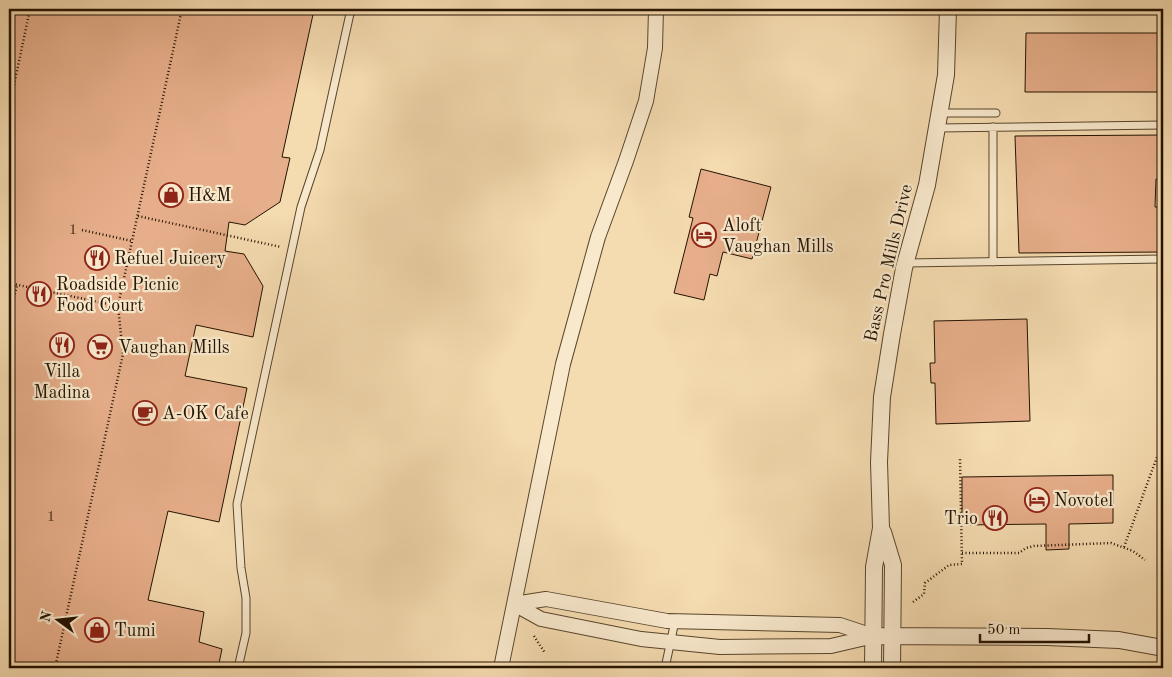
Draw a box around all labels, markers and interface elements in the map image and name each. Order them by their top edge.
shop icon: H&M [158,182,184,208]
street label: Bass Pro Mills Drive [862,183,916,344]
place label: H&M [188,187,231,205]
place label: Aloft Vaughan Mills [722,217,834,256]
hotel icon: Aloft Vaughan Mills [691,222,717,248]
house number: 1 [69,223,77,238]
restaurant icon: Refuel Juicery [84,245,110,271]
place label: Refuel Juicery [114,250,227,268]
place label: Roadside Picnic Food Court [56,276,179,315]
restaurant icon: Roadside Picnic Food Court [26,281,52,307]
restaurant icon: Villa Madina [49,332,75,358]
supermarket icon: Vaughan Mills [87,334,113,360]
place label: Vaughan Mills [118,339,230,357]
place label: Villa Madina [34,363,91,402]
cafe icon: A-OK Cafe [132,400,158,426]
place label: A-OK Cafe [162,405,249,423]
hotel icon: Novotel [1024,487,1050,513]
place label: Novotel [1054,492,1113,510]
restaurant icon: Trio [982,505,1008,531]
house number: 1 [47,510,55,525]
place label: Trio [944,510,978,528]
north arrow [32,594,82,644]
text: N [38,610,55,624]
scale bar [980,612,1088,644]
shop icon: Tumi [84,617,110,643]
place label: Tumi [114,622,156,640]
text: 50 m [987,623,1021,638]

